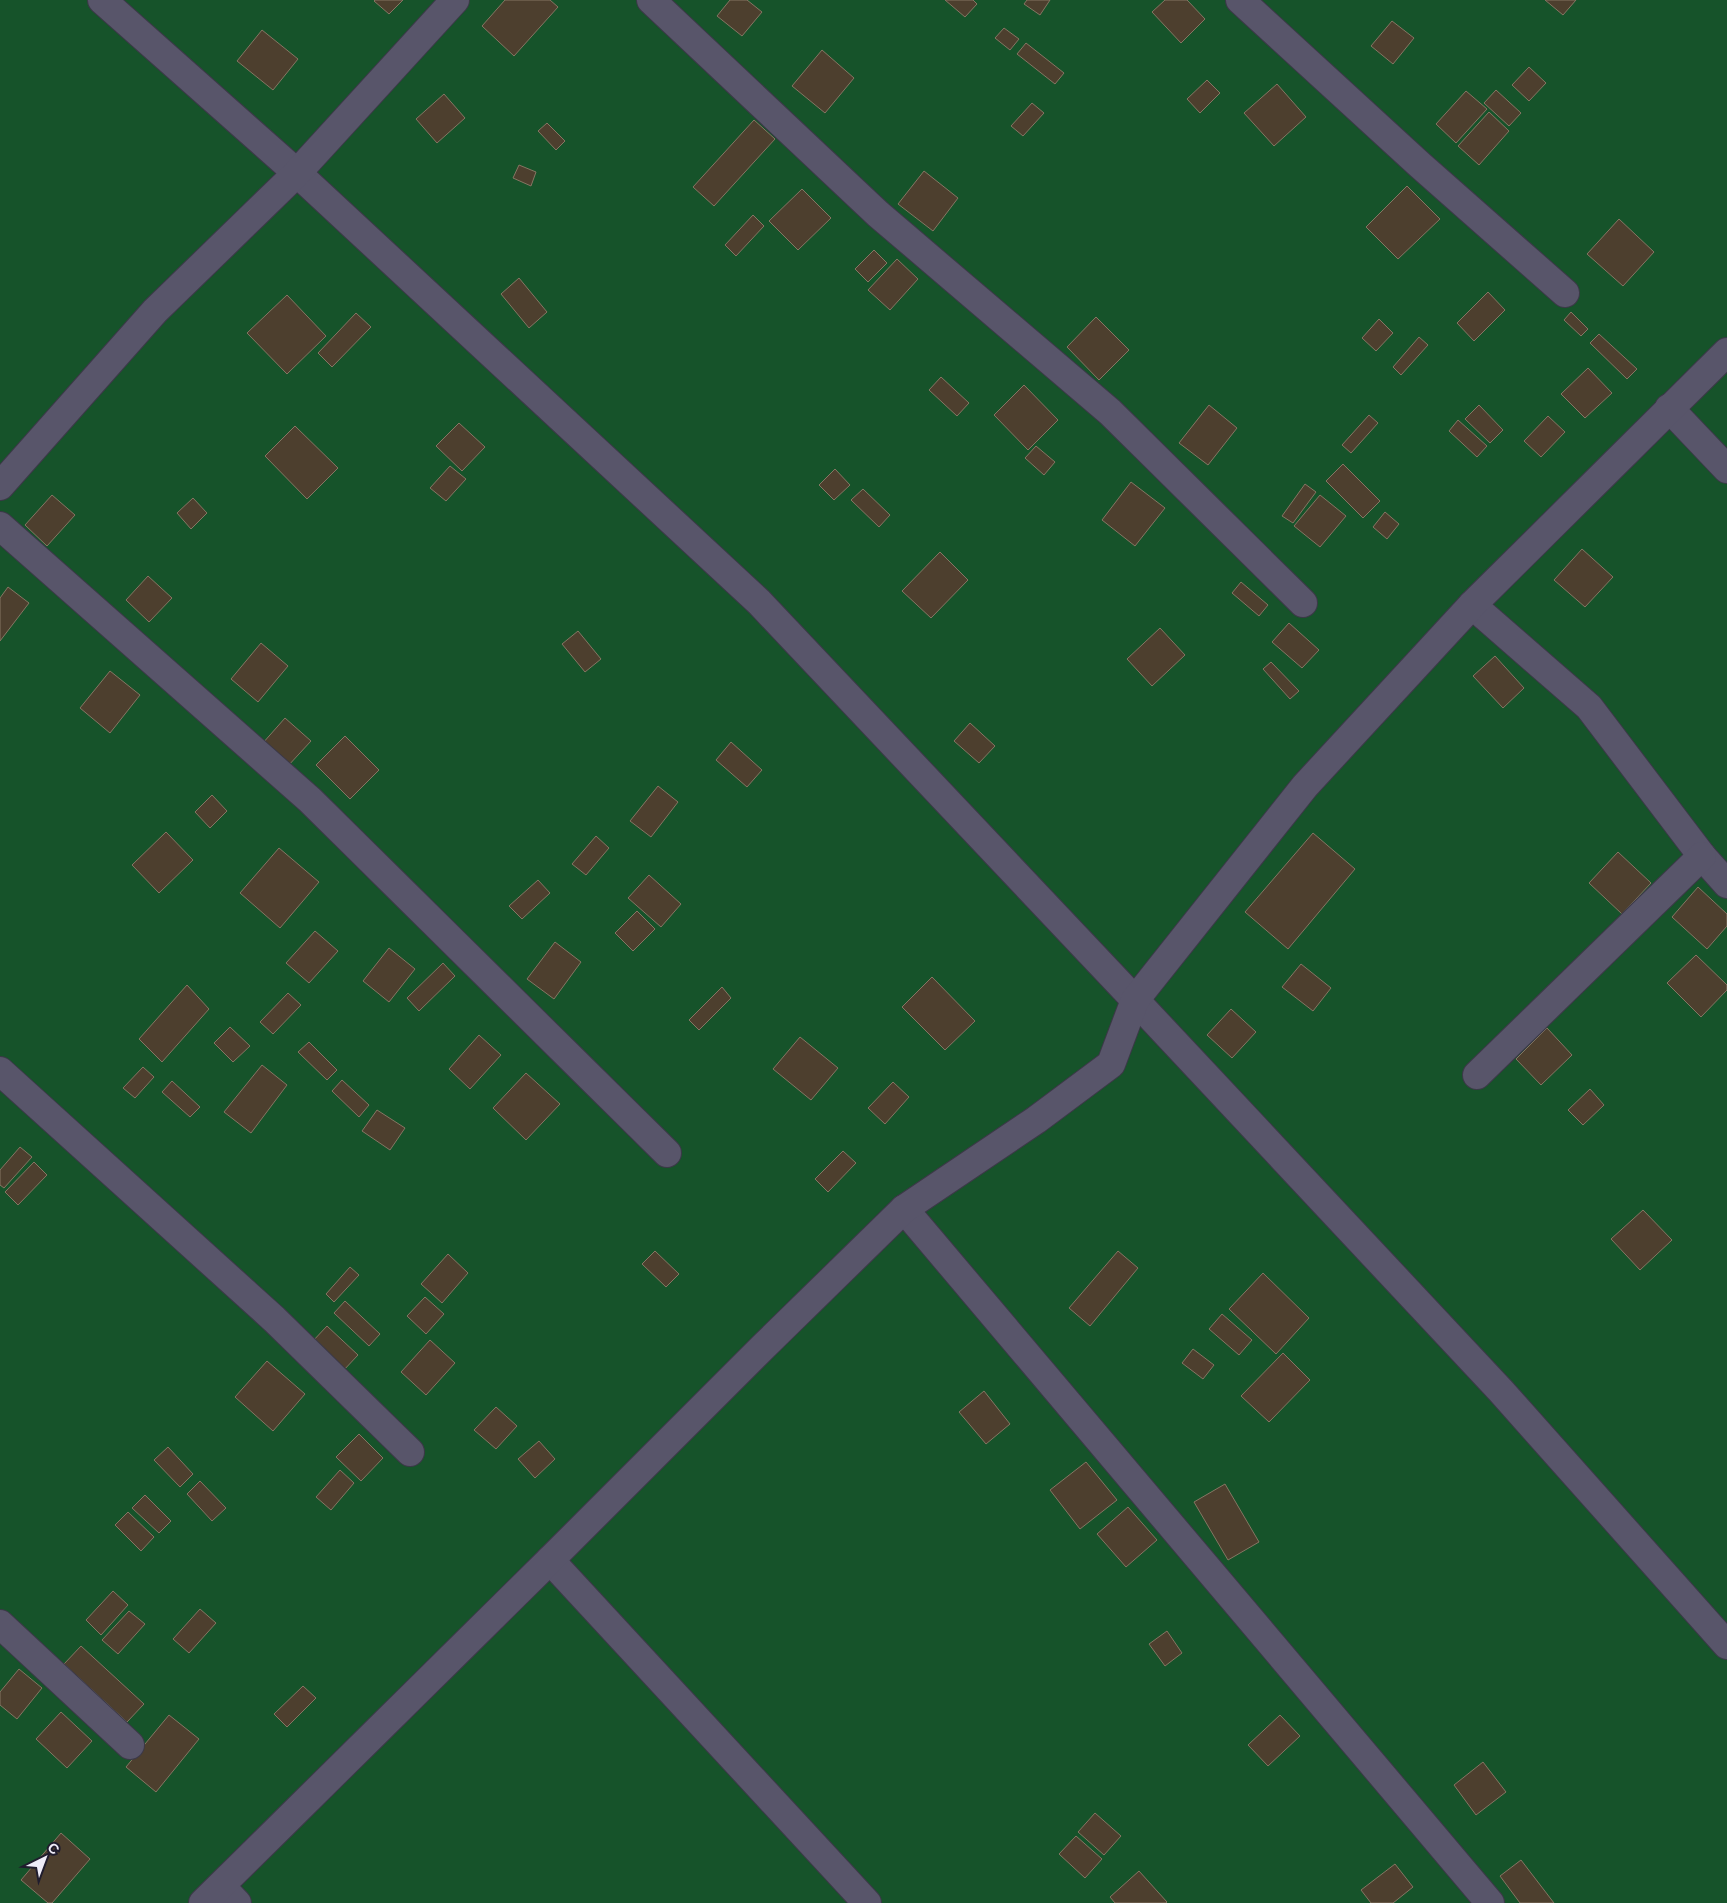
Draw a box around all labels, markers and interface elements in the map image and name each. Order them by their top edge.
north arrow [20,1833,70,1883]
text: С [45,1839,63,1858]

